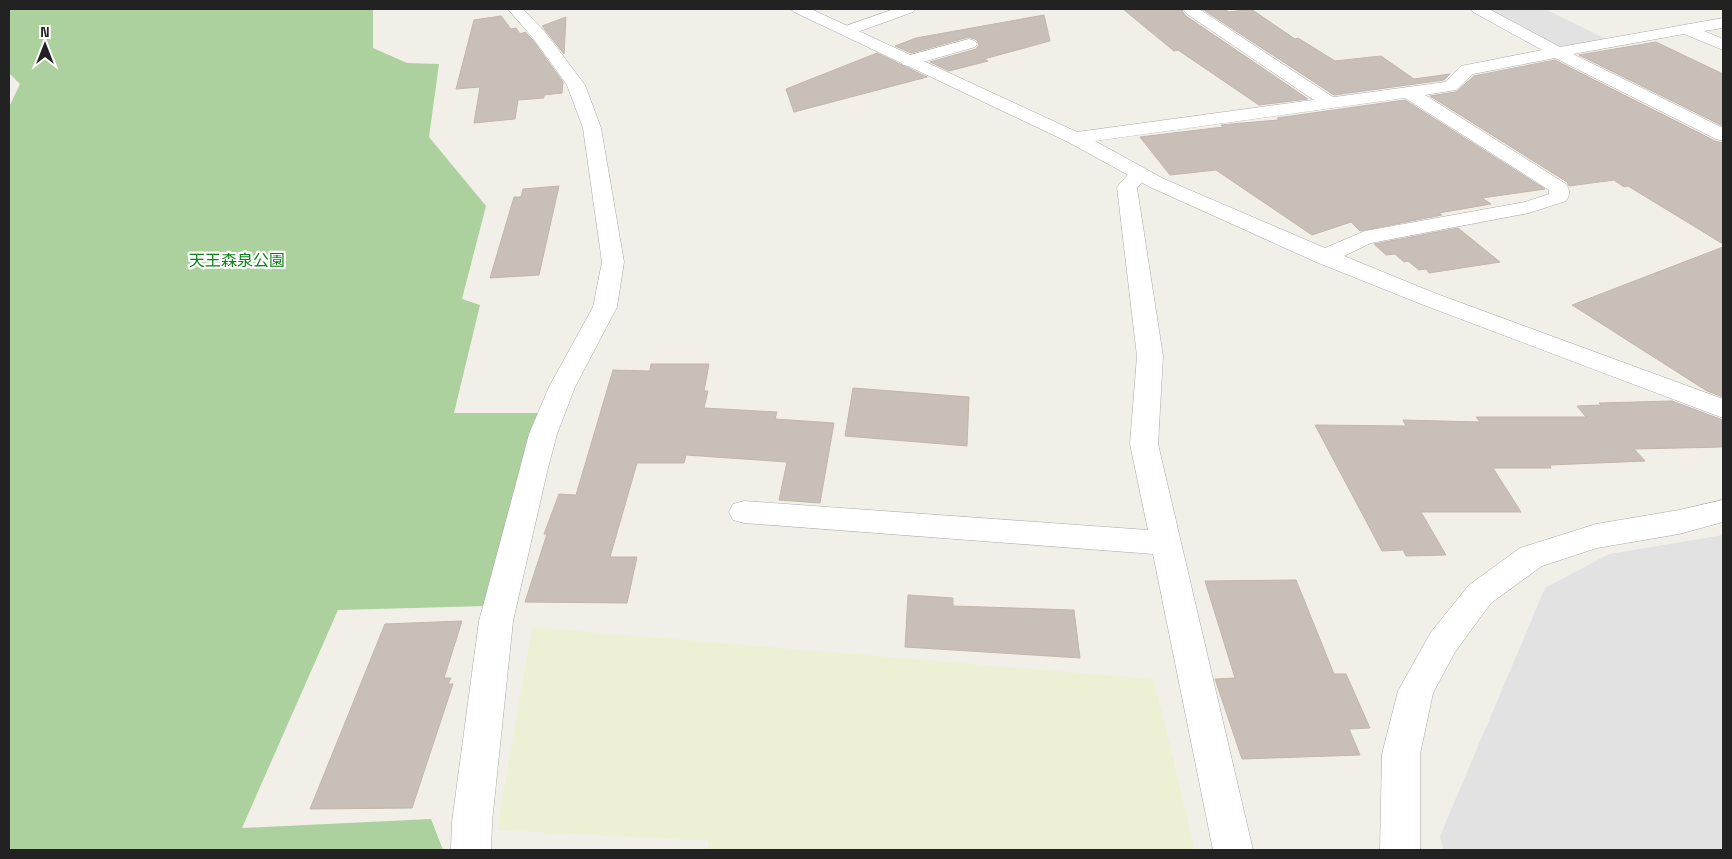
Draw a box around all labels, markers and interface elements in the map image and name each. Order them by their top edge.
north arrow [20,20,70,70]
text: N [40,23,50,41]
park label: 天王森泉公園 [189,250,285,271]

